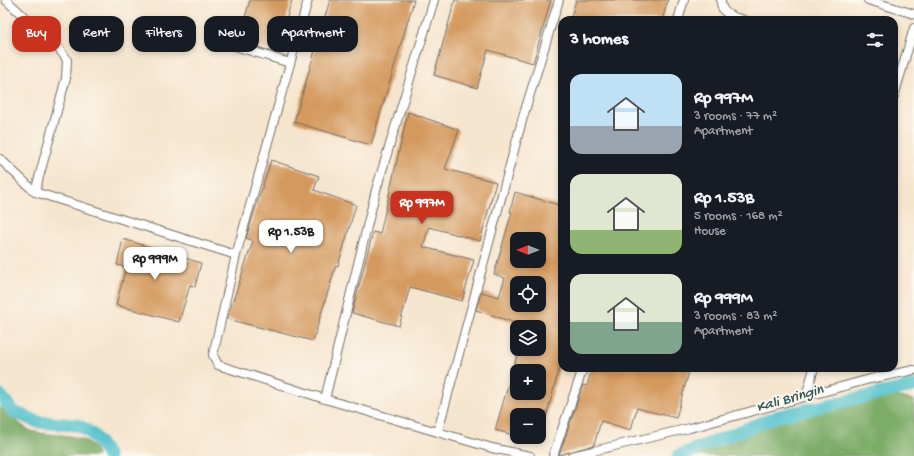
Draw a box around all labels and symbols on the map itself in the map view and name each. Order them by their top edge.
pin: Rp 997M [385,191,459,225]
pin: Rp 1.53B [250,220,332,254]
north arrow [510,232,546,268]
pin: Rp 999M [118,247,192,281]
water label: Kali Bringin [754,381,826,417]

